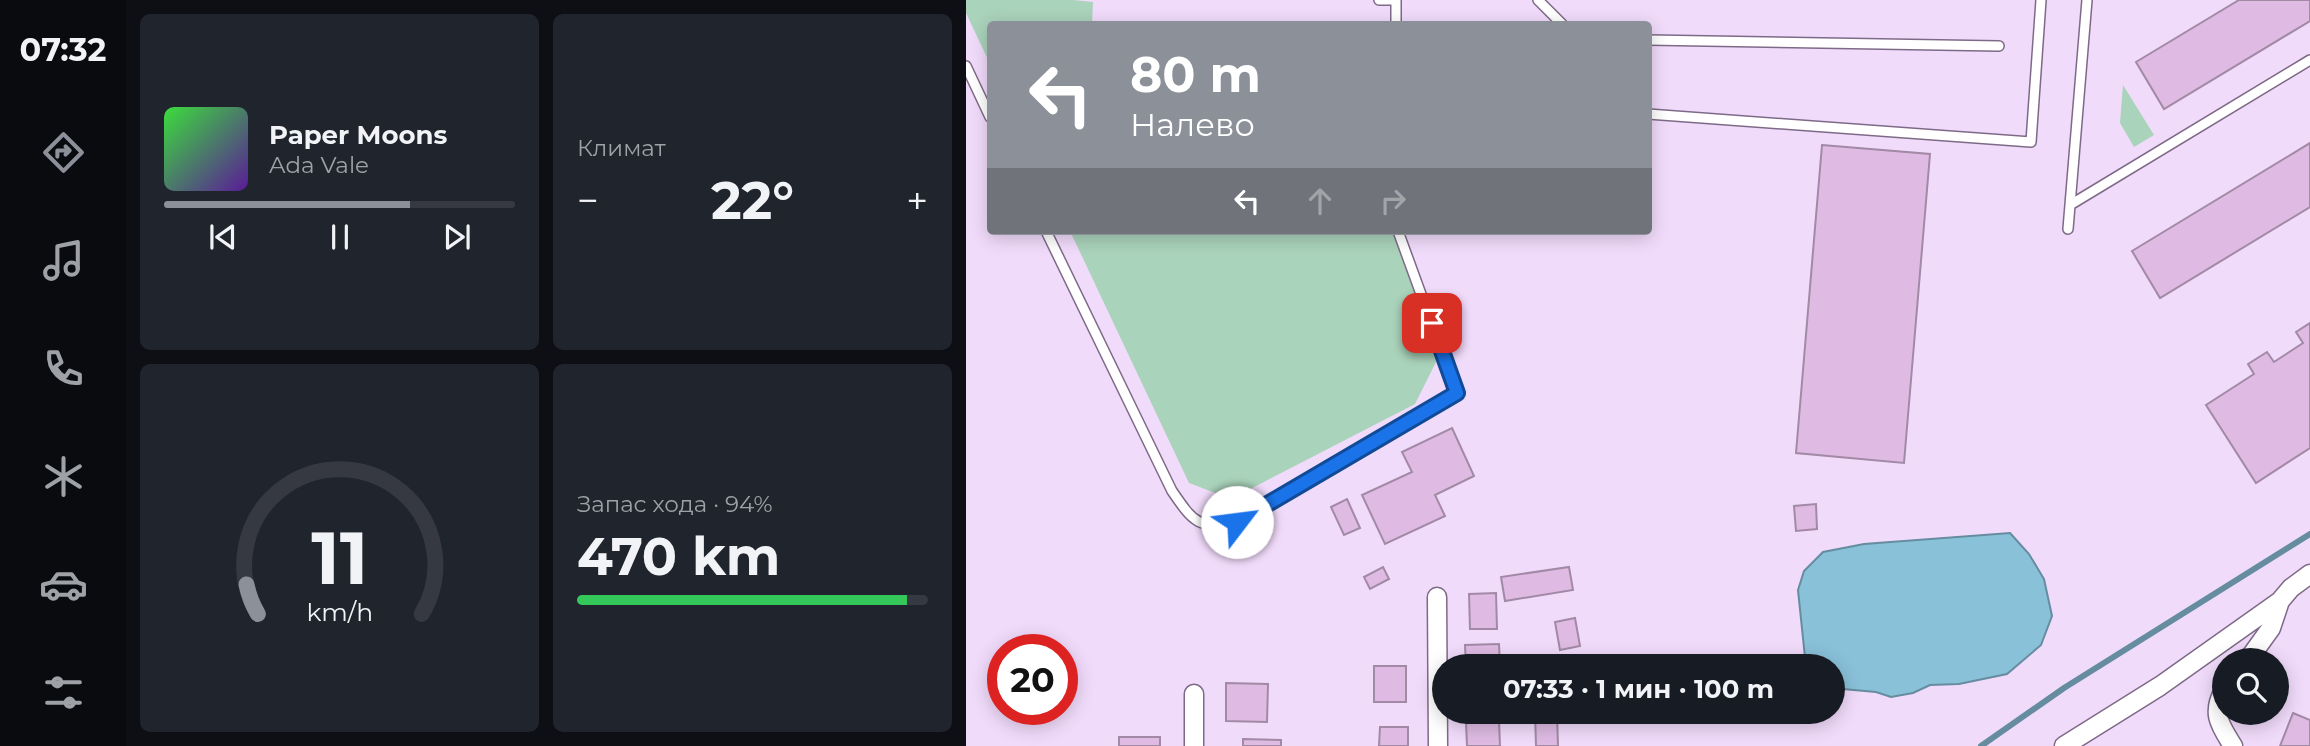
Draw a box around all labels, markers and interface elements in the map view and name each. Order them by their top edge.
text: 07:32 [20,30,106,69]
text: 80 m [1130,45,1261,104]
icon: left [1015,49,1106,140]
text: Налево [1130,105,1255,144]
text: Paper Moons [269,119,447,151]
icon: directions [39,128,88,177]
text: Климат [577,134,666,162]
text: Ada Vale [269,151,369,179]
text: 22° [711,169,794,232]
text: − [577,177,599,224]
text: + [906,177,928,224]
icon: left [1228,182,1266,220]
icon: ahead [1301,182,1339,220]
icon: right [1374,182,1412,220]
icon: previous [204,218,242,256]
icon: pause [321,218,359,256]
icon: next [438,218,476,256]
icon: music [39,236,88,285]
pin [1402,293,1462,353]
icon: arrive [1413,304,1451,342]
icon: phone [39,344,88,393]
icon: climate [39,452,88,501]
position arrow [1200,485,1274,559]
text: Запас хода · 94% [577,490,773,518]
text: 11 [311,514,368,602]
text: 470 km [577,525,780,588]
icon: car [39,560,88,609]
text: km/h [306,597,373,627]
speed limit sign: 20 [987,634,1078,725]
map controls [2212,648,2289,725]
button: search [2212,648,2289,725]
icon: filters [39,668,88,717]
text: 07:33 · 1 мин · 100 m [1503,673,1774,705]

